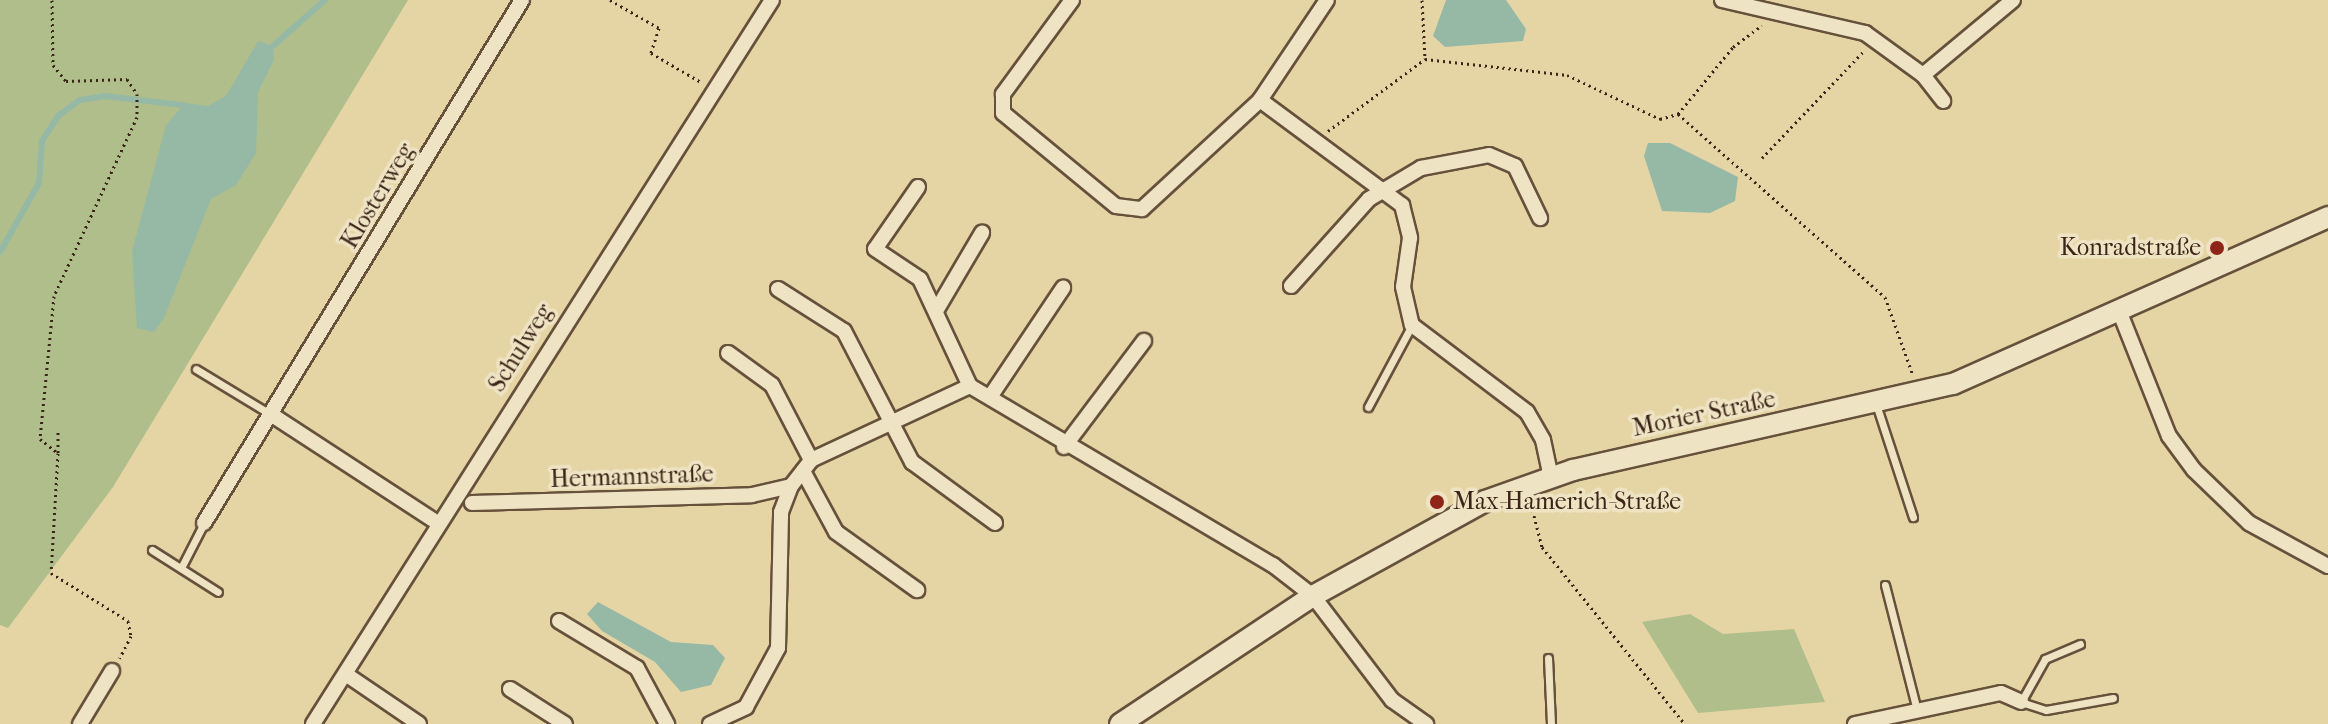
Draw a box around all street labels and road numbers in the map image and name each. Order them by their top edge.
street label: Klosterweg [335,138,421,254]
street label: Schulweg [483,299,559,397]
street label: Morier Straße [1630,385,1778,443]
street label: Hermannstraße [550,460,714,494]

